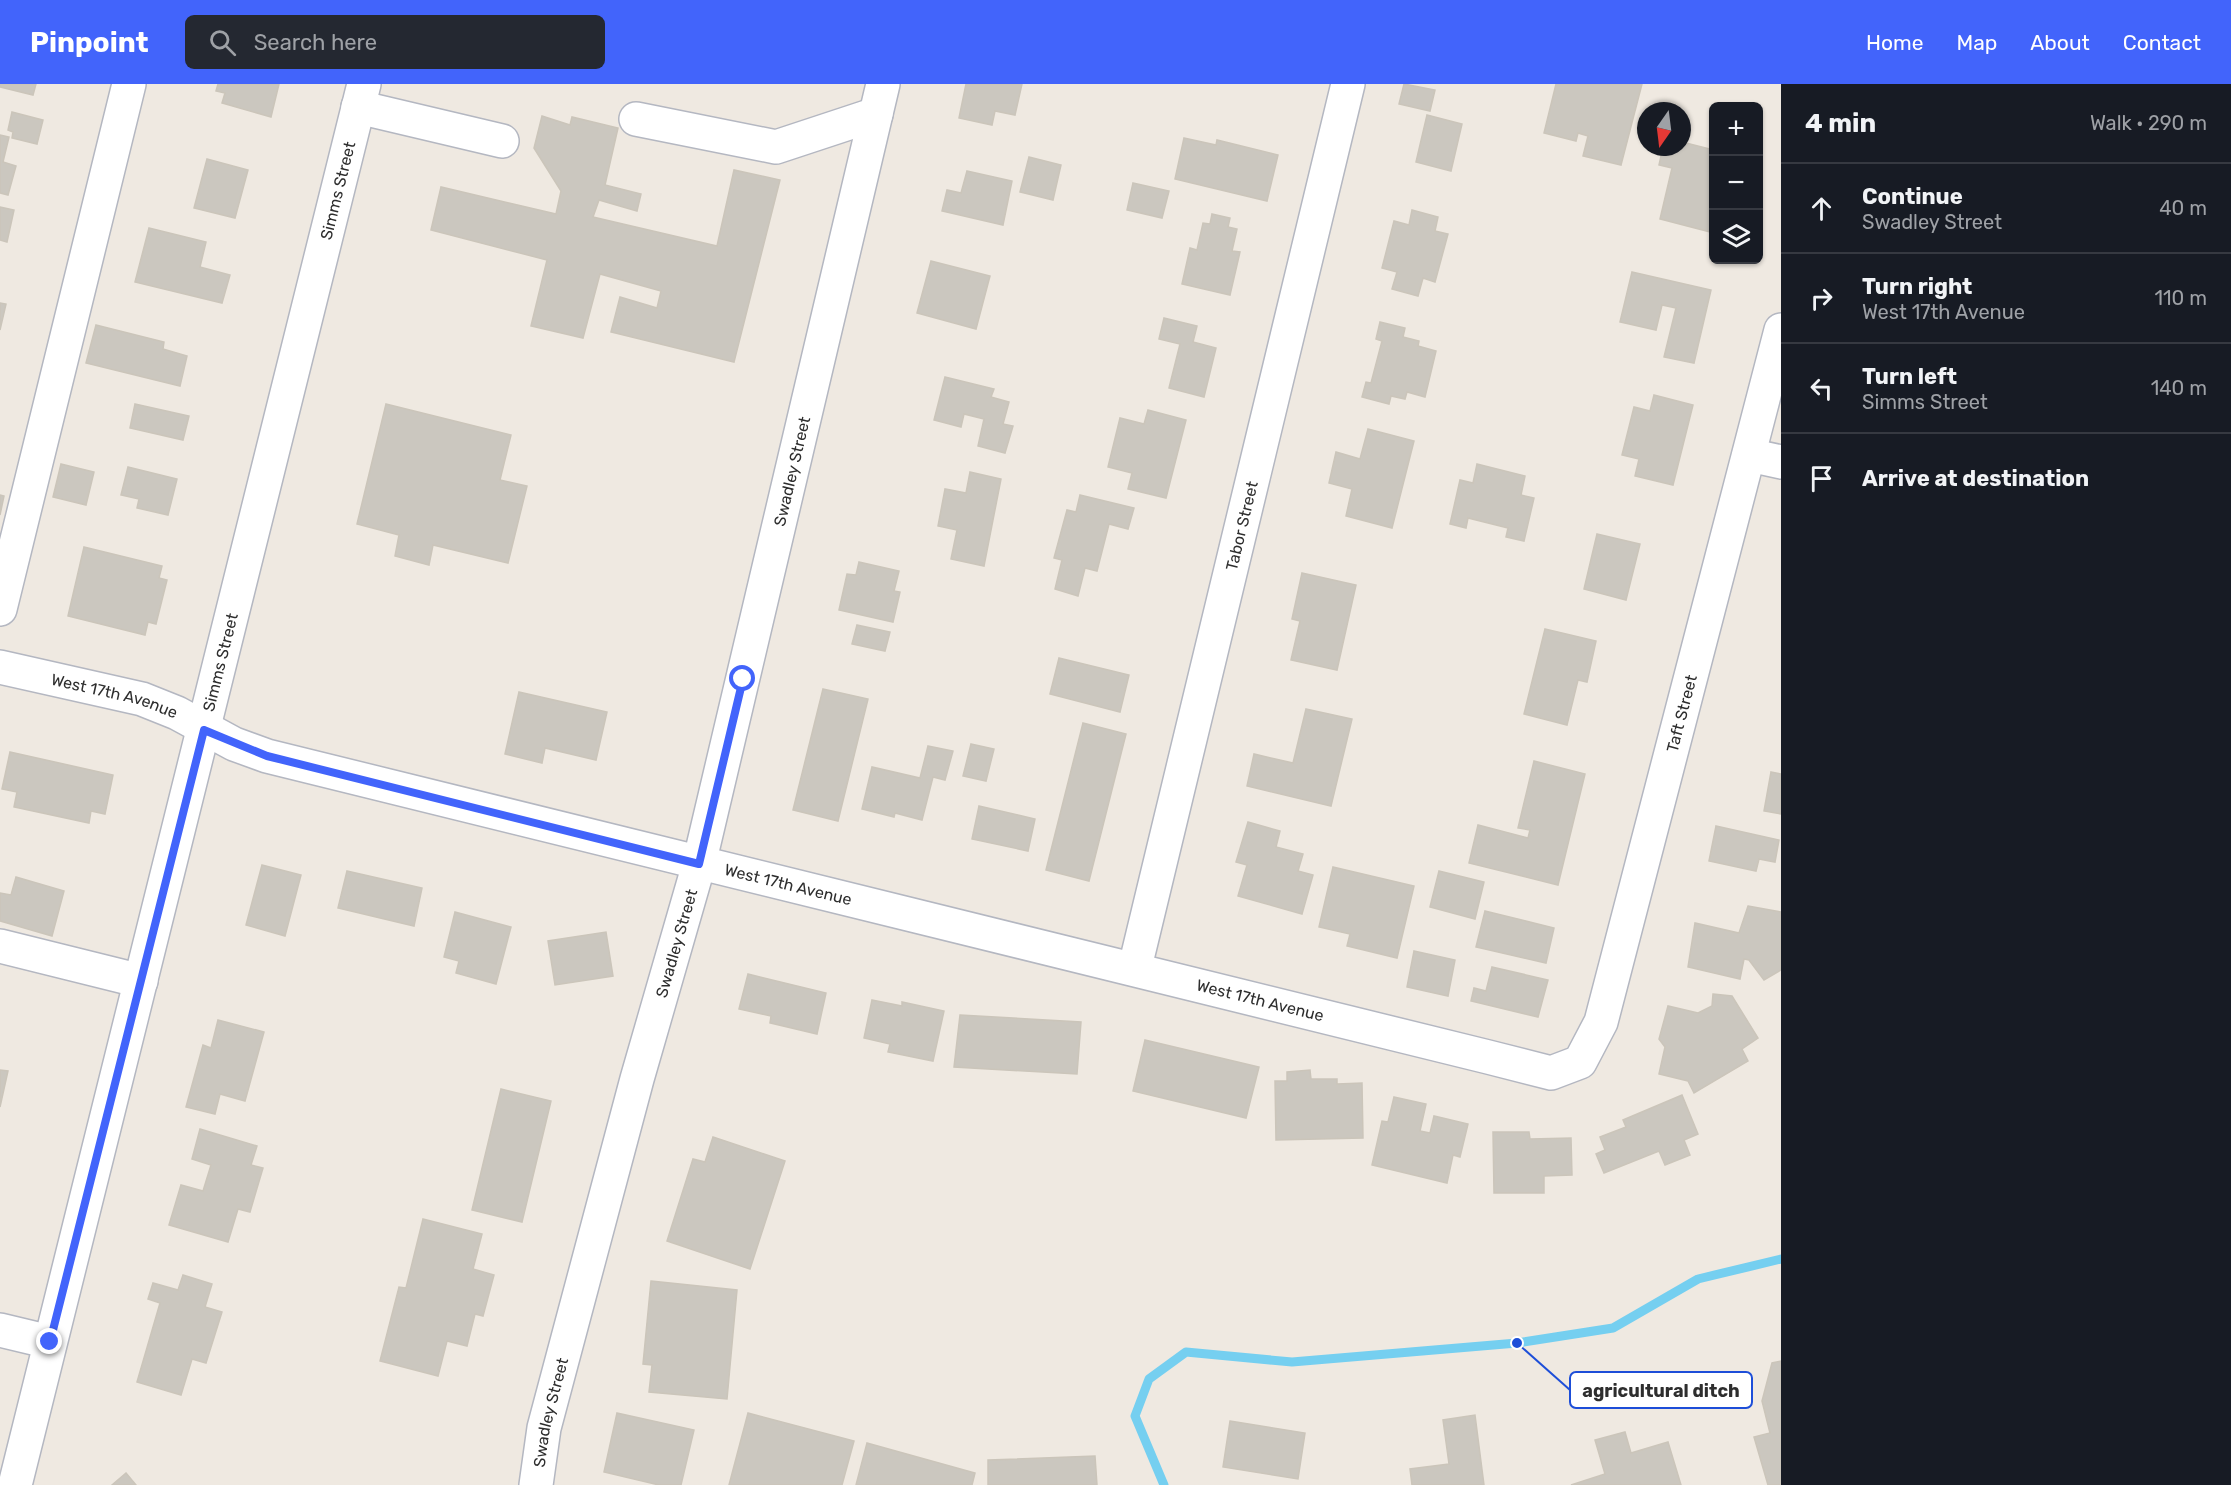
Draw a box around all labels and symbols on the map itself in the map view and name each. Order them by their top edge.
north arrow [1637,102,1691,156]
street label: Simms Street [316,139,359,242]
street label: Swadley Street [770,415,814,528]
street label: Tabor Street [1222,479,1261,572]
street label: Simms Street [199,611,241,713]
route start [729,665,755,691]
street label: West 17th Avenue [49,669,181,722]
street label: Taft Street [1662,673,1700,754]
street label: West 17th Avenue [723,860,854,909]
street label: Swadley Street [651,887,701,1000]
street label: West 17th Avenue [1195,975,1326,1025]
route end [36,1328,62,1354]
street label: Swadley Street [529,1355,572,1469]
callout: agricultural ditch [1570,1372,1752,1408]
text: agricultural ditch [1582,1380,1740,1402]

